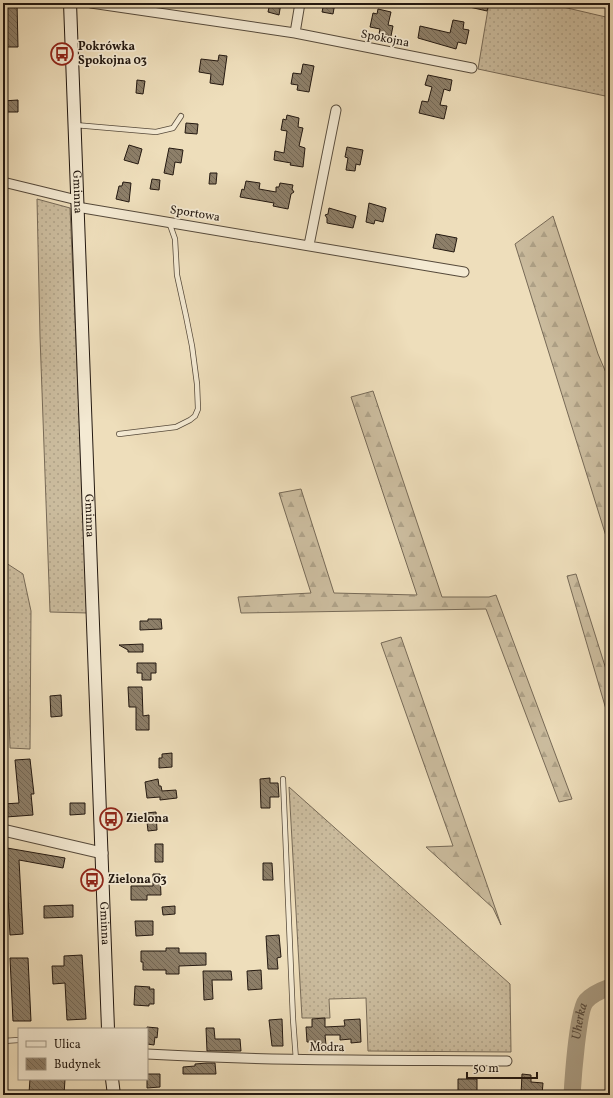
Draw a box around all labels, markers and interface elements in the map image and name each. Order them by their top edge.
street label: Spokojna [359,26,411,52]
place label: Pokrówka Spokojna 03 [78,39,147,69]
bus stop icon: Pokrówka Spokojna 03 [49,41,75,67]
street label: Gminna [68,170,86,214]
street label: Sportowa [169,202,221,226]
street label: Gminna [80,494,98,538]
bus stop icon: Zielona [98,806,124,832]
place label: Zielona [126,811,169,827]
bus stop icon: Zielona 03 [79,867,105,893]
place label: Zielona 03 [108,872,167,888]
street label: Gminna [95,901,113,945]
water label: Uherka [568,1001,593,1041]
legend [18,1028,148,1080]
text: Ulica [54,1037,81,1053]
street label: Modra [309,1040,345,1056]
scale bar [467,1054,537,1080]
text: Budynek [54,1057,101,1073]
text: 50 m [473,1061,499,1077]

